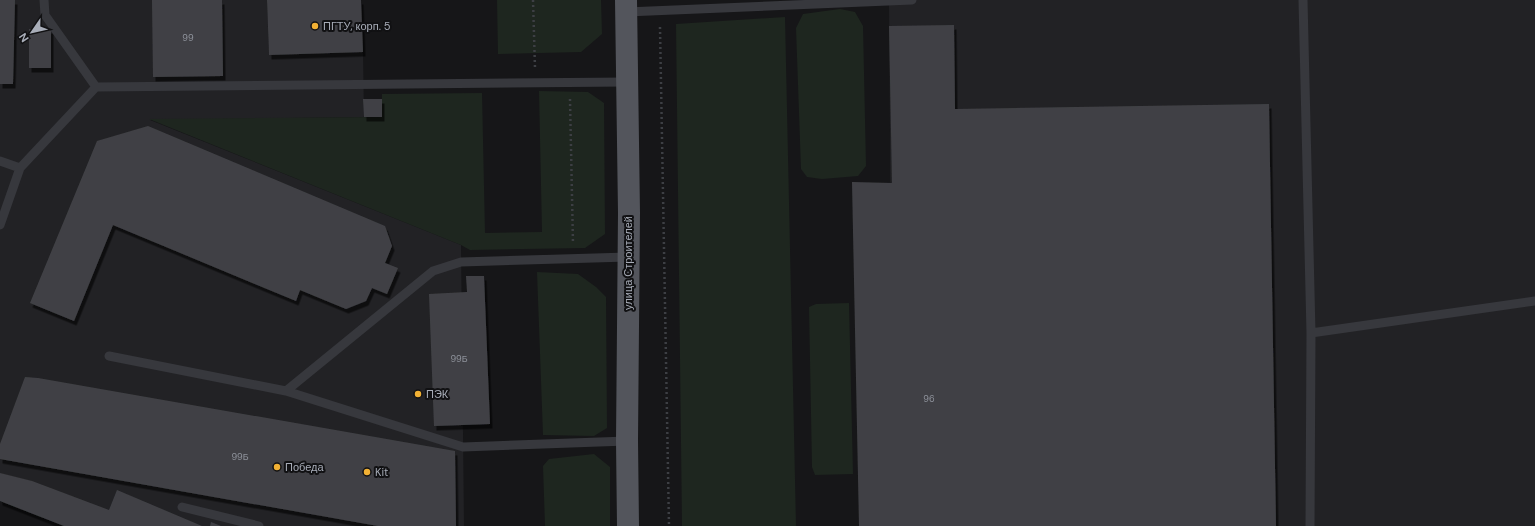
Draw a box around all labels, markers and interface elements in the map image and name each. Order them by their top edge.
north arrow [12,12,52,52]
place label: ПГТУ, корп. 5 [323,19,391,33]
marker: ПГТУ, корп. 5 [310,21,320,31]
text: N [16,30,32,45]
house number: 99 [182,32,194,44]
street label: улица Строителей [621,216,635,310]
house number: 99Б [450,353,468,365]
place label: ПЭК [426,387,449,401]
marker: ПЭК [413,389,423,399]
house number: 96 [923,393,935,405]
house number: 99Б [231,451,249,463]
place label: Победа [285,460,324,474]
marker: Победа [272,462,282,472]
place label: Kit [375,465,388,479]
marker: Kit [362,467,372,477]

